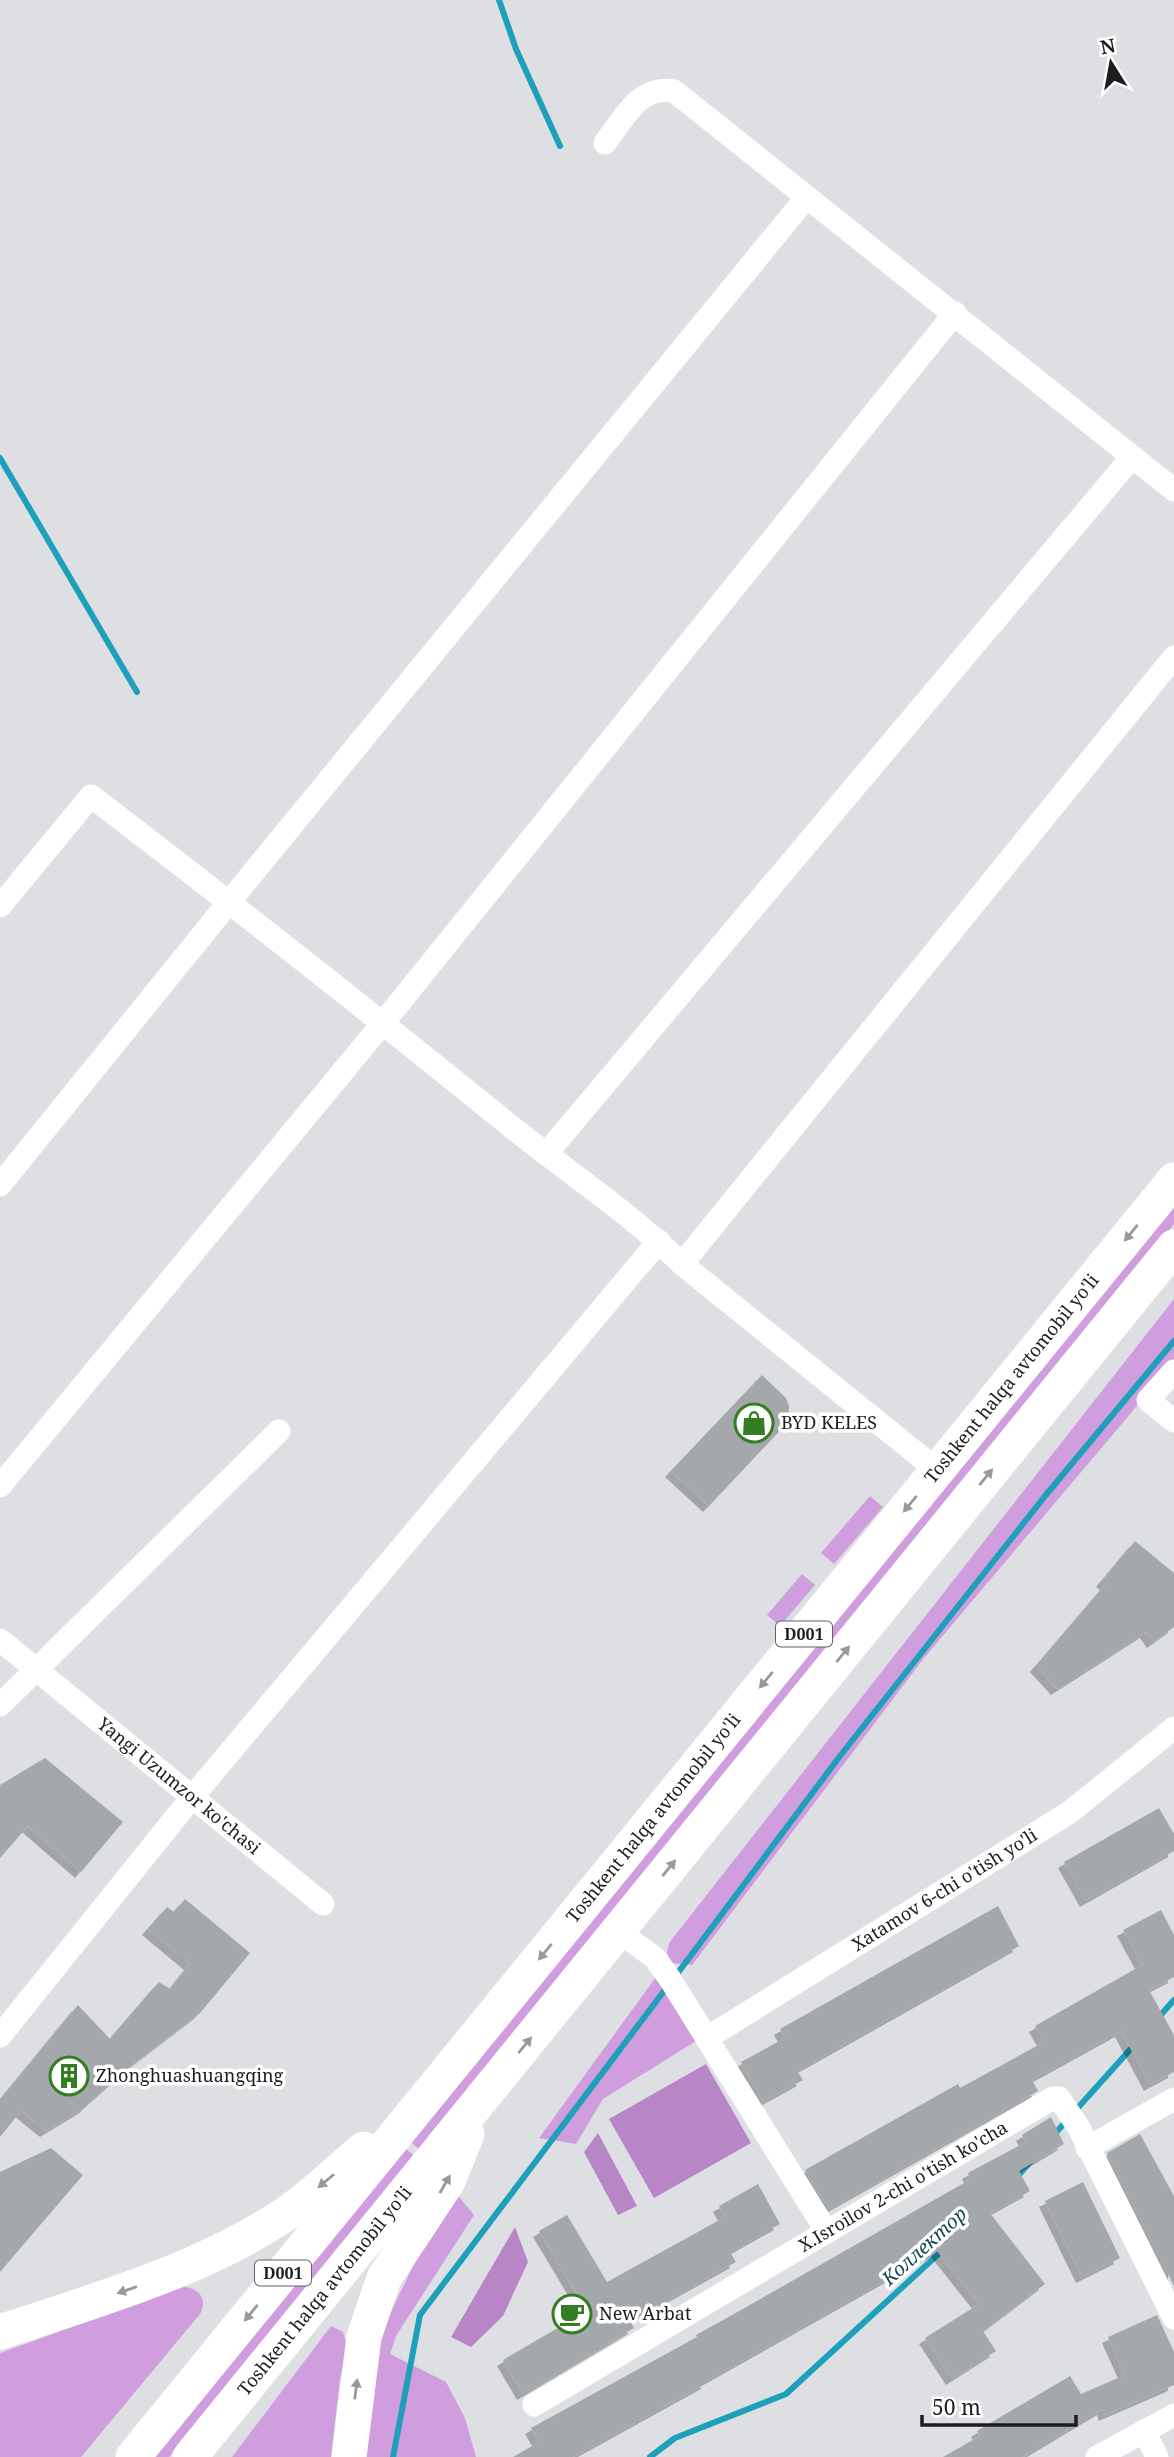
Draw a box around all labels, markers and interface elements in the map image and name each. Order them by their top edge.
north arrow [1076,28,1146,98]
text: N [1098,32,1118,61]
one-way arrow [1124,1224,1139,1241]
street label: Toshkent halqa avtomobil yo'li [919,1268,1104,1488]
shop icon: BYD KELES [733,1402,775,1444]
place label: BYD KELES [781,1410,877,1434]
one-way arrow [979,1469,994,1487]
one-way arrow [903,1496,918,1513]
road number: D001 [776,1622,832,1646]
one-way arrow [835,1645,850,1662]
one-way arrow [759,1672,774,1689]
street label: Toshkent halqa avtomobil yo'li [560,1708,746,1927]
street label: Yangi Uzumzor ko'chasi [92,1711,266,1859]
street label: Xatamov 6-chi o'tish yo'li [847,1822,1042,1956]
one-way arrow [661,1860,676,1878]
one-way arrow [538,1943,553,1960]
one-way arrow [517,2037,532,2054]
building icon: Zhonghuashuangqing [48,2055,90,2097]
place label: Zhonghuashuangqing [96,2063,284,2087]
street label: X.Isroilov 2-chi o'tish ko'cha [794,2115,1012,2257]
one-way arrow [317,2174,335,2189]
one-way arrow [439,2174,451,2193]
street label: Toshkent halqa avtomobil yo'li [232,2180,417,2400]
water label: Коллектор [875,2201,972,2292]
road number: D001 [255,2260,311,2286]
one-way arrow [116,2285,137,2296]
cafe icon: New Arbat [551,2293,593,2335]
place label: New Arbat [599,2301,691,2325]
one-way arrow [243,2304,258,2322]
one-way arrow [351,2378,362,2400]
scale bar [922,2384,1076,2428]
text: 50 m [932,2393,981,2421]

